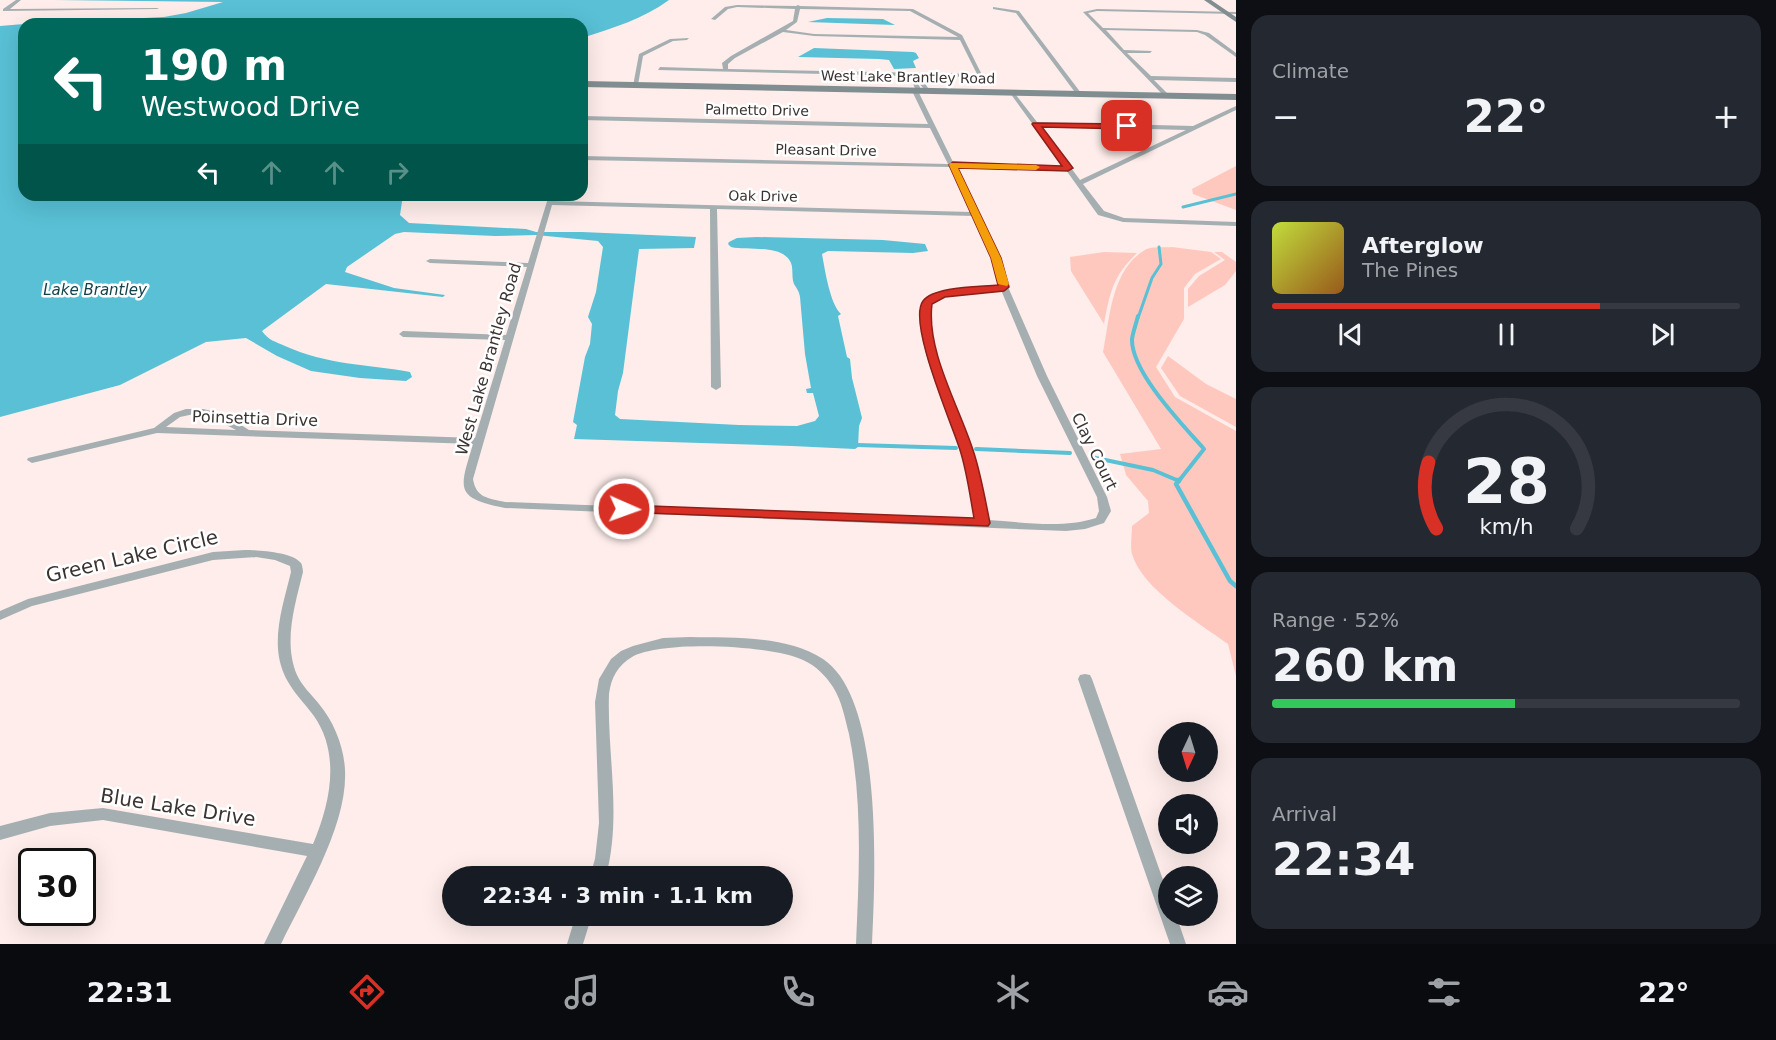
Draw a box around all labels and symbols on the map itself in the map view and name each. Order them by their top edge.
street label: West Lake Brantley Road [821,67,995,87]
pin [1101,100,1152,151]
street label: Palmetto Drive [705,101,809,119]
street label: Pleasant Drive [775,141,877,159]
street label: Oak Drive [728,187,798,205]
street label: West Lake Brantley Road [452,261,525,458]
water label: Lake Brantley [43,281,148,299]
street label: Poinsettia Drive [192,407,318,430]
street label: Clay Court [1068,409,1121,493]
position arrow [592,477,656,541]
street label: Green Lake Circle [44,525,220,587]
north arrow [1158,722,1218,782]
street label: Blue Lake Drive [99,783,257,831]
speed limit sign: 30 [18,848,96,926]

